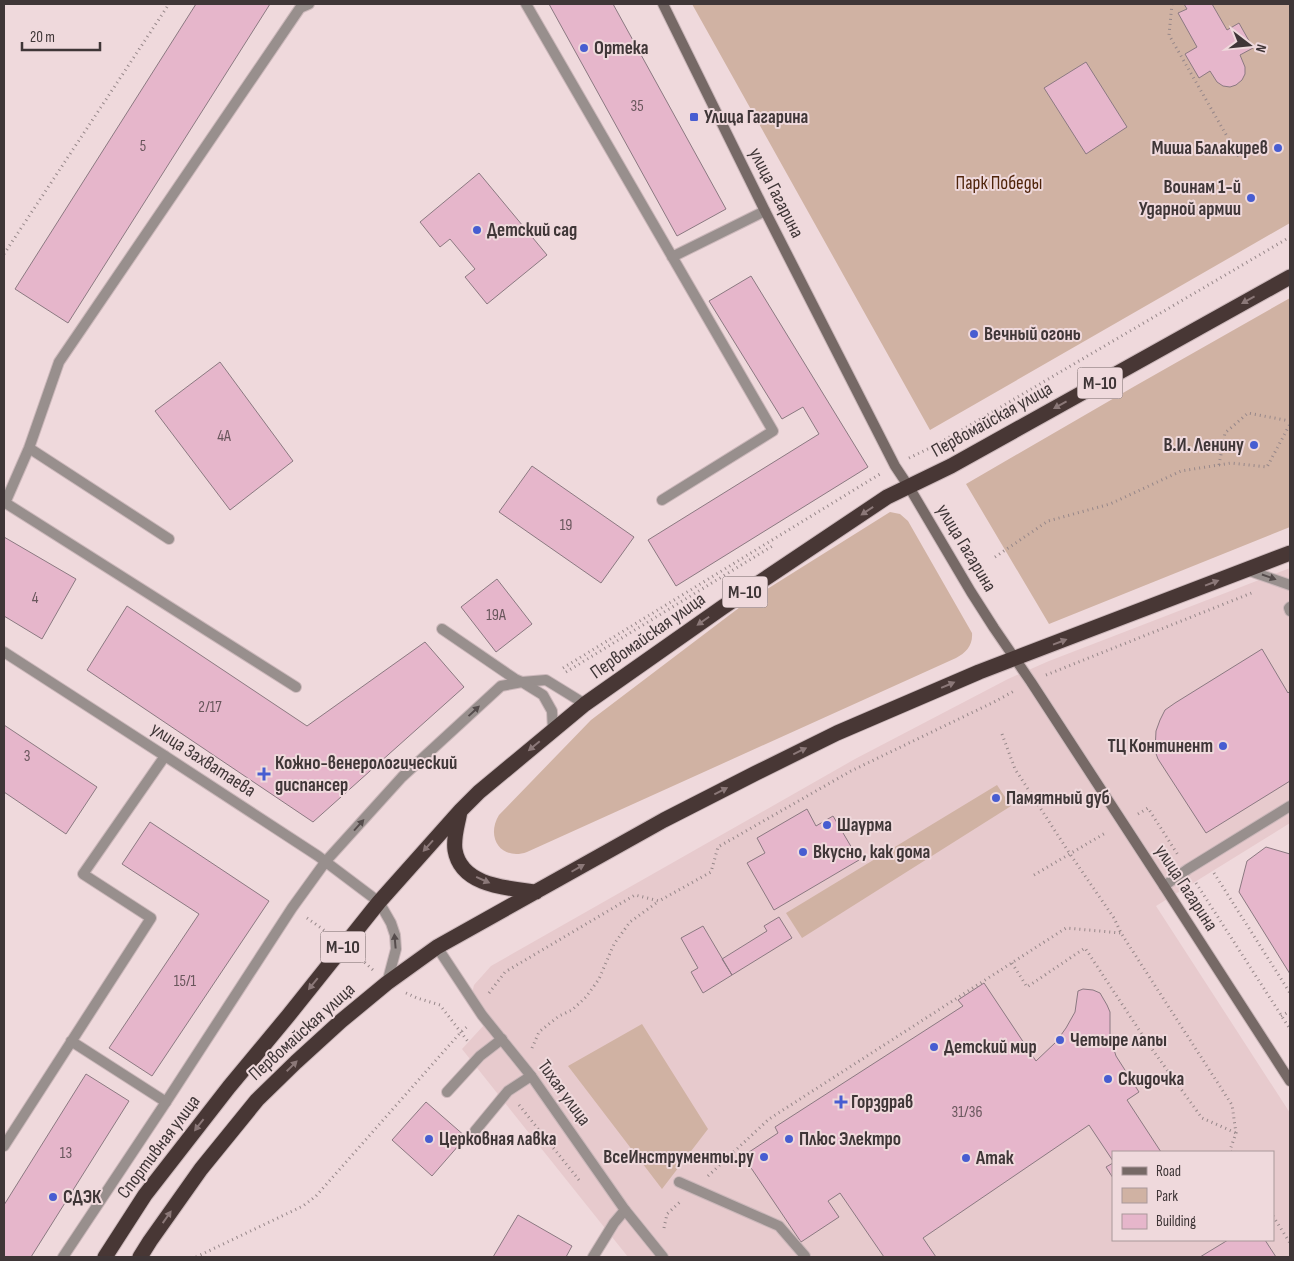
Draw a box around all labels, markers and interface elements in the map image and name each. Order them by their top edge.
scale bar [22,20,100,52]
north arrow [1224,20,1274,70]
text: 20 m [30,28,55,47]
place label: Ортека [594,37,648,60]
marker: Ортека [578,42,590,54]
text: N [1252,43,1270,54]
house number: 35 [630,97,644,116]
place label: Улица Гагарина [704,106,808,129]
marker: Улица Гагарина [688,111,700,123]
house number: 5 [140,137,146,156]
place label: Миша Балакирев [1152,137,1268,160]
marker: Миша Балакирев [1272,142,1284,154]
street label: улица Гагарина [743,144,809,242]
park label: Парк Победы [956,172,1042,195]
place label: Воинам 1-й Ударной армии [1139,176,1241,221]
marker: Воинам 1-й Ударной армии [1245,192,1257,204]
place label: Детский сад [487,219,577,242]
marker: Детский сад [471,224,483,236]
one-way arrow [1241,296,1254,305]
place label: Вечный огонь [984,323,1081,346]
marker: Вечный огонь [968,328,980,340]
road number: М-10 [1078,368,1122,398]
street label: Первомайская улица [927,377,1057,463]
one-way arrow [1053,401,1067,410]
house number: 4А [217,427,231,446]
place label: В.И. Ленину [1163,434,1244,457]
marker: В.И. Ленину [1248,439,1260,451]
street label: улица Гагарина [931,500,1001,596]
one-way arrow [860,506,874,516]
house number: 19 [560,516,572,535]
one-way arrow [1262,573,1277,581]
road number: М-10 [722,576,768,608]
one-way arrow [1205,579,1219,587]
street label: Первомайская улица [586,588,710,684]
house number: 4 [32,589,39,608]
house number: 19А [486,606,506,625]
one-way arrow [696,616,710,626]
one-way arrow [1053,637,1067,645]
one-way arrow [941,681,955,689]
house number: 2/17 [198,698,222,717]
one-way arrow [467,705,479,717]
street label: улица Захватаева [146,718,260,802]
place label: ТЦ Континент [1108,735,1213,758]
marker: ТЦ Континент [1217,740,1229,752]
one-way arrow [528,741,541,752]
house number: 3 [24,747,30,766]
one-way arrow [793,747,807,755]
place label: Кожно-венерологический диспансер [275,752,457,797]
marker: Кожно-венерологический диспансер [257,767,271,781]
one-way arrow [713,787,728,795]
place label: Памятный дуб [1006,787,1110,810]
marker: Памятный дуб [990,792,1002,804]
place label: Шаурма [837,814,892,837]
one-way arrow [353,819,364,831]
marker: Шаурма [821,819,833,831]
one-way arrow [423,840,434,853]
street label: улица Гагарина [1150,840,1222,936]
place label: Вкусно, как дома [813,841,930,864]
marker: Вкусно, как дома [797,846,809,858]
one-way arrow [571,864,585,873]
one-way arrow [476,877,490,885]
road number: М-10 [320,932,366,962]
one-way arrow [391,933,399,949]
house number: 15/1 [174,972,197,991]
one-way arrow [307,977,318,990]
street label: Первомайская улица [244,978,360,1086]
place label: Четыре лапы [1070,1029,1167,1052]
marker: Четыре лапы [1054,1034,1066,1046]
place label: Детский мир [944,1036,1037,1059]
marker: Детский мир [928,1041,940,1053]
street label: Тихая улица [532,1055,596,1131]
one-way arrow [285,1060,297,1072]
place label: Скидочка [1118,1068,1184,1091]
marker: Скидочка [1102,1073,1114,1085]
street label: Спортивная улица [113,1091,205,1203]
place label: Горздрав [851,1091,913,1114]
marker: Горздрав [835,1096,847,1108]
house number: 31/36 [952,1103,982,1122]
one-way arrow [194,1118,204,1132]
place label: Церковная лавка [439,1128,557,1151]
place label: Плюс Электро [799,1128,901,1151]
marker: Церковная лавка [423,1133,435,1145]
marker: Плюс Электро [783,1133,795,1145]
house number: 13 [60,1144,72,1163]
place label: ВсеИнструменты.ру [603,1146,754,1169]
place label: Атак [975,1147,1014,1170]
marker: ВсеИнструменты.ру [758,1151,770,1163]
legend [1112,1151,1274,1241]
marker: Атак [960,1152,972,1164]
text: Road [1156,1162,1181,1181]
place label: СДЭК [63,1186,102,1209]
text: Park [1156,1187,1178,1206]
marker: СДЭК [47,1191,59,1203]
one-way arrow [162,1210,172,1224]
text: Building [1156,1212,1196,1231]

